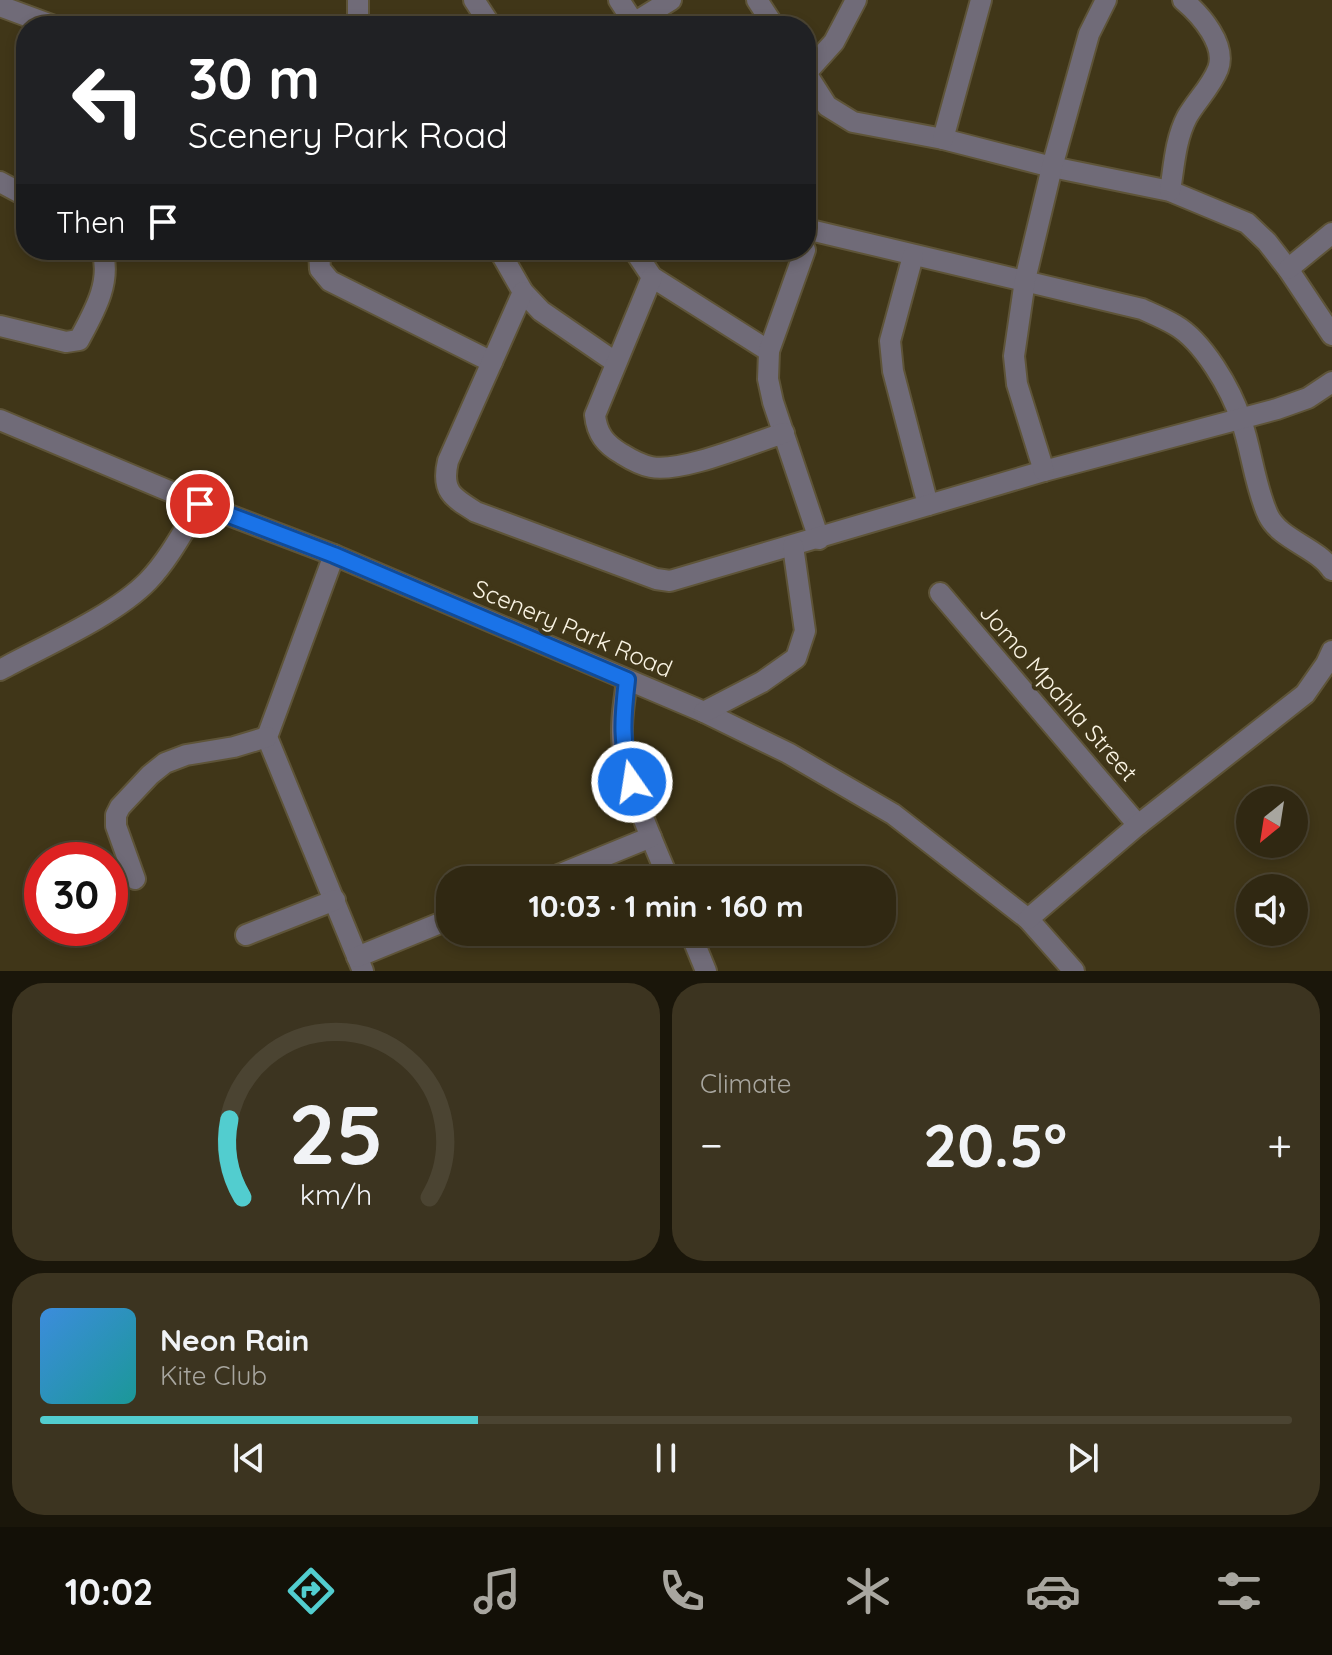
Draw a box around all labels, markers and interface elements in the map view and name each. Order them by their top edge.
text: 30 m [188,43,320,113]
icon: left [56,48,160,152]
text: Scenery Park Road [188,112,508,157]
icon: arrive [141,200,185,244]
text: Then [56,203,125,241]
pin [166,470,234,538]
icon: arrive [178,482,222,526]
street label: Scenery Park Road [469,573,677,683]
street label: Jomo Mpahla Street [974,597,1144,787]
position arrow [590,740,674,824]
north arrow [1236,786,1308,858]
map controls [1236,786,1308,946]
speed limit sign: 30 [24,842,128,946]
button: sound [1236,874,1308,946]
text: 10:03 · 1 min · 160 m [528,887,804,925]
text: Climate [700,1067,791,1100]
text: 25 [288,1081,384,1185]
text: 20.5° [923,1107,1067,1182]
text: − [700,1117,723,1172]
text: + [1267,1117,1292,1172]
text: km/h [300,1176,372,1212]
text: Neon Rain [160,1321,309,1359]
text: Kite Club [160,1359,267,1392]
icon: previous [227,1436,271,1480]
icon: pause [644,1436,688,1480]
icon: next [1061,1436,1105,1480]
icon: directions [283,1563,339,1619]
icon: music [469,1563,525,1619]
icon: phone [654,1563,710,1619]
icon: climate [840,1563,896,1619]
icon: car [1025,1563,1081,1619]
icon: filters [1211,1563,1267,1619]
text: 10:02 [65,1569,153,1614]

